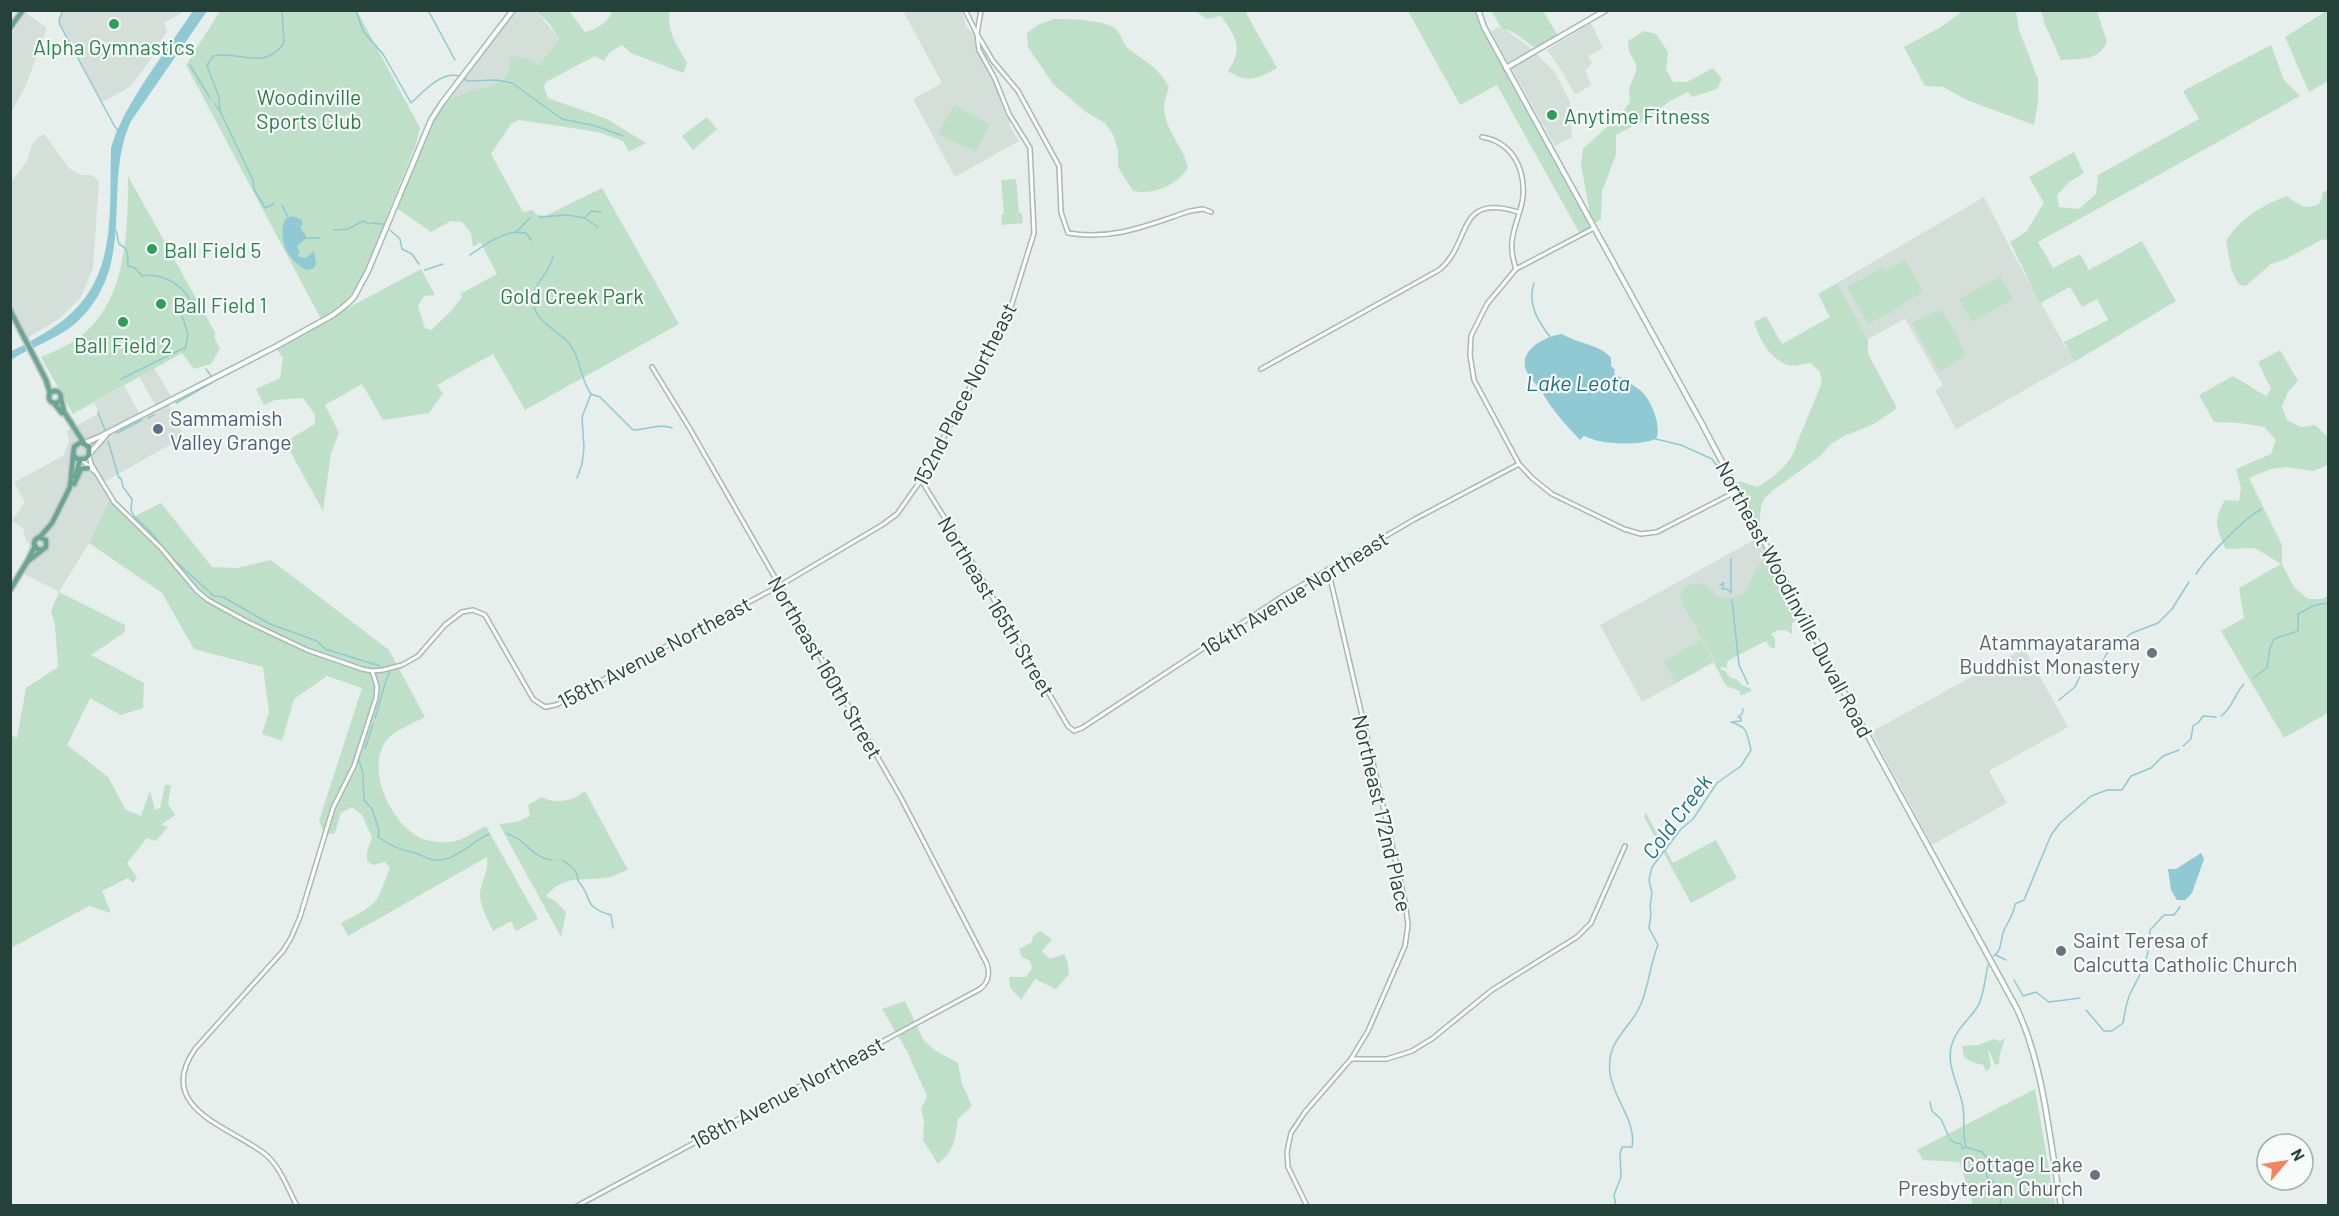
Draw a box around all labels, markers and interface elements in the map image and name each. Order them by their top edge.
marker: Alpha Gymnastics [107,17,121,31]
place label: Alpha Gymnastics [33,34,195,59]
park label: Woodinville Sports Club [256,84,362,133]
place label: Anytime Fitness [1564,103,1710,128]
marker: Anytime Fitness [1545,108,1559,122]
place label: Ball Field 5 [164,237,261,262]
marker: Ball Field 5 [145,242,159,256]
park label: Gold Creek Park [500,283,644,308]
place label: Ball Field 1 [173,292,267,317]
marker: Ball Field 1 [154,297,168,311]
street label: 152nd Place Northeast [907,298,1021,490]
marker: Ball Field 2 [116,315,130,329]
place label: Ball Field 2 [74,332,172,357]
water label: Lake Leota [1526,369,1630,395]
place label: Sammamish Valley Grange [170,405,292,454]
marker: Sammamish Valley Grange [151,422,165,436]
street label: Northeast Woodinville Duvall Road [1711,457,1879,741]
street label: Northeast 165th Street [933,511,1061,701]
street label: 164th Avenue Northeast [1196,525,1392,661]
street label: Northeast 160th Street [764,571,888,763]
street label: 158th Avenue Northeast [553,590,755,714]
place label: Atammayatarama Buddhist Monastery [1959,629,2140,678]
marker: Atammayatarama Buddhist Monastery [2145,646,2159,660]
street label: Northeast 172nd Place [1348,712,1418,914]
water label: Cold Creek [1636,768,1716,864]
place label: Saint Teresa of Calcutta Catholic Church [2073,927,2297,976]
marker: Saint Teresa of Calcutta Catholic Church [2054,944,2068,958]
street label: 168th Avenue Northeast [686,1030,888,1154]
north arrow [2255,1132,2315,1192]
text: N [2288,1145,2309,1164]
place label: Cottage Lake Presbyterian Church [1898,1151,2083,1200]
marker: Cottage Lake Presbyterian Church [2088,1168,2102,1182]

